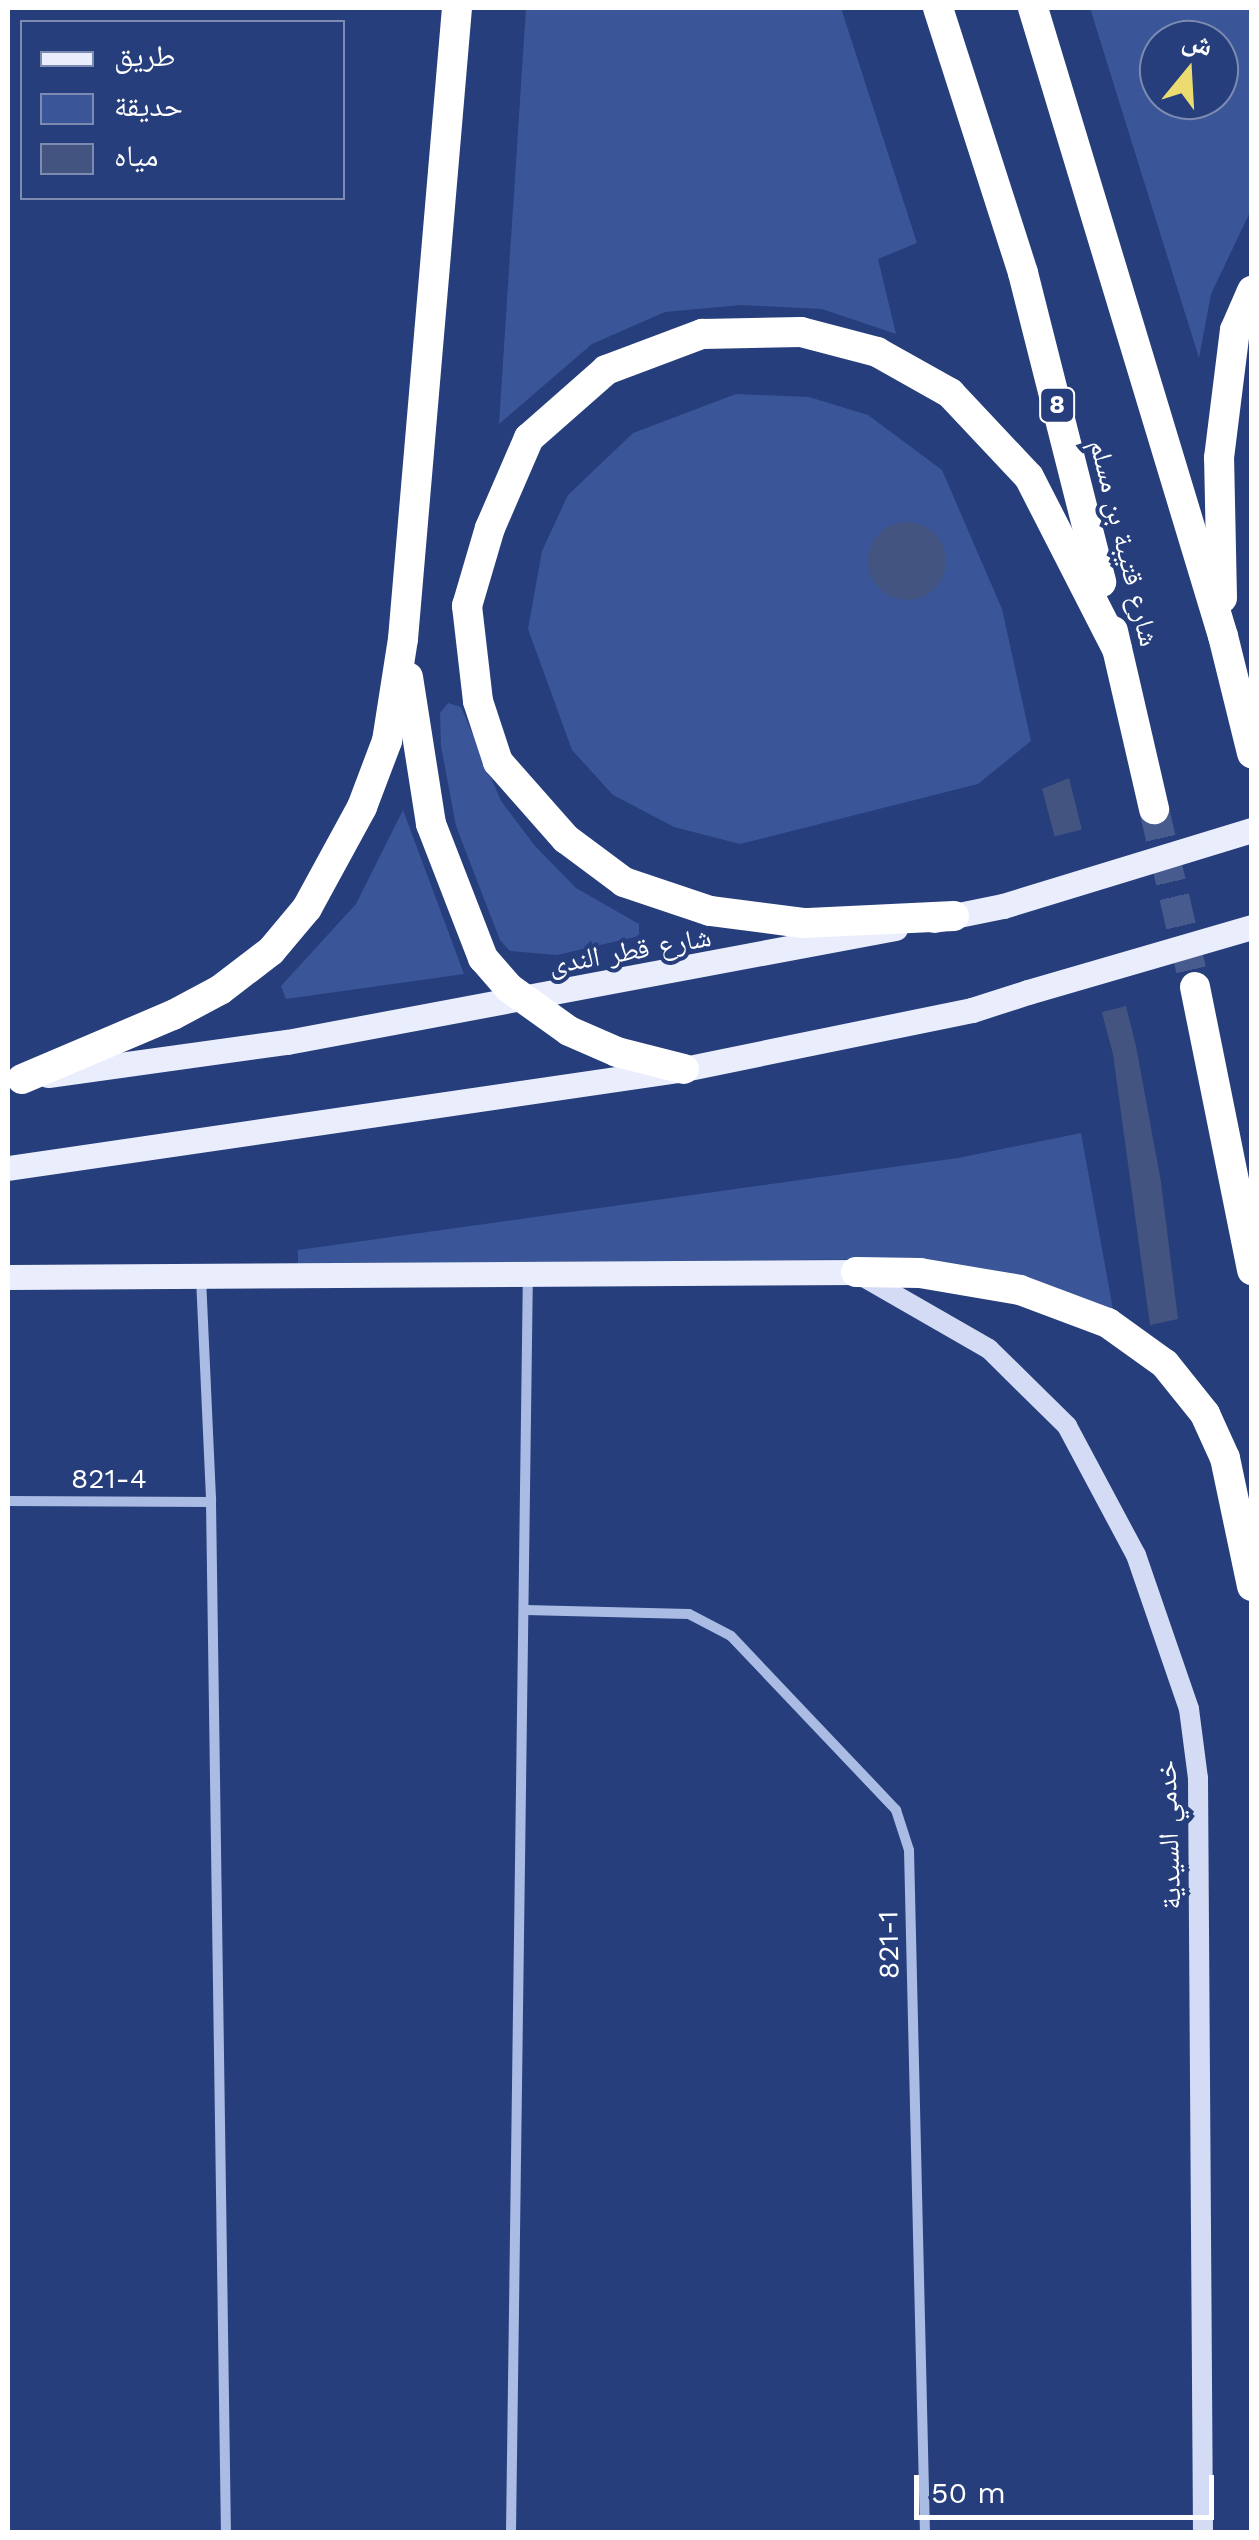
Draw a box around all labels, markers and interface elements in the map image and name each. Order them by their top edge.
legend [20,20,345,200]
north arrow [1139,20,1239,120]
text: ش [1179,23,1217,63]
text: طريق [114,38,175,73]
text: حديقة [114,88,183,123]
text: مياه [114,138,158,173]
road number: 8 [1037,385,1077,425]
street label: شارع قتيبة بن مسلم [1082,436,1166,650]
street label: شارع قطر الندى [546,920,714,982]
street label: 821-4 [71,1462,147,1496]
street label: خدمي السيدية [1150,1760,1188,1910]
street label: 821-1 [872,1910,906,1980]
scale bar [919,2455,1219,2517]
text: 50 m [931,2475,1006,2510]

